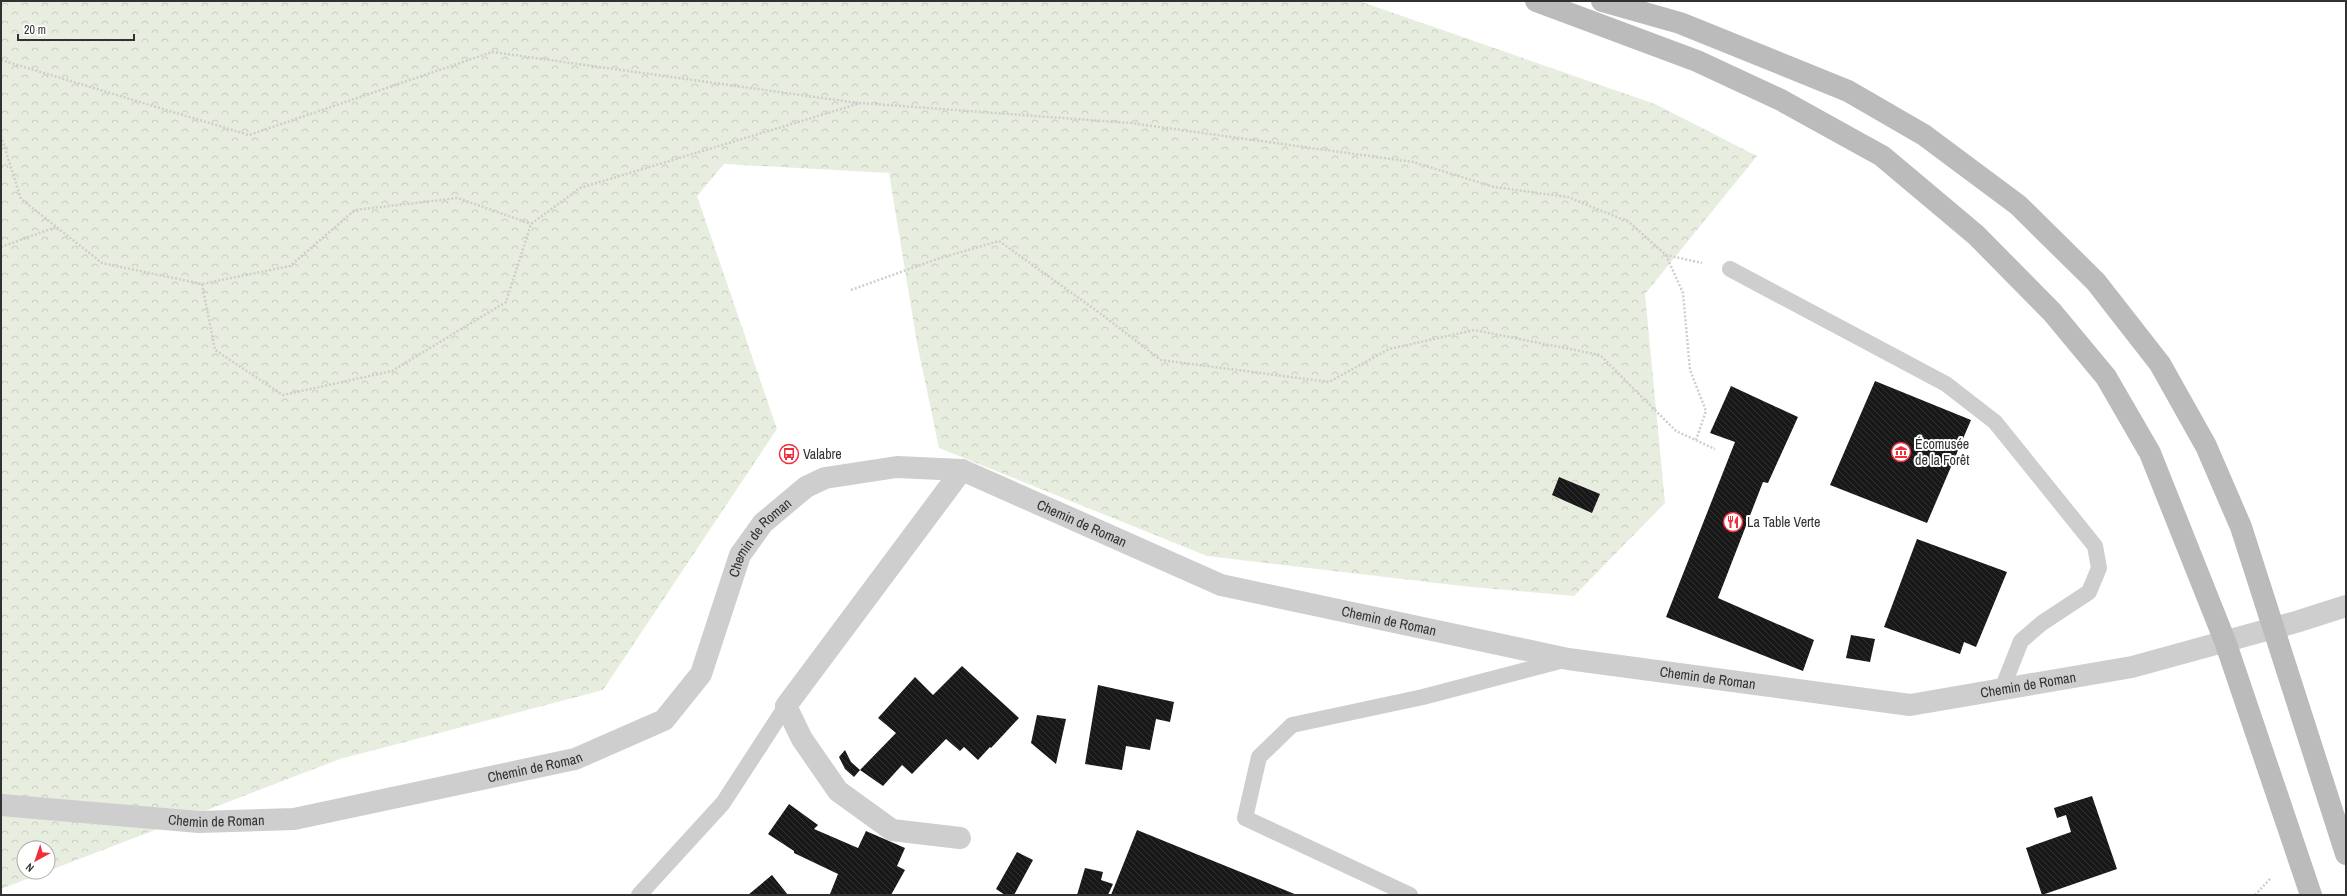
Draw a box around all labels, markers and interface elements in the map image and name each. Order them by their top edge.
scale bar [18,16,134,42]
text: 20 m [24,22,46,38]
place label: Écomusée de la Forêt [1915,435,1969,469]
museum icon: Écomusée de la Forêt [1890,441,1912,463]
bus stop icon: Valabre [778,443,800,465]
place label: Valabre [803,445,842,463]
street label: Chemin de Roman [724,494,795,579]
street label: Chemin de Roman [1034,495,1129,551]
restaurant icon: La Table Verte [1722,511,1744,533]
place label: La Table Verte [1747,513,1820,531]
street label: Chemin de Roman [1340,602,1438,640]
street label: Chemin de Roman [1659,662,1757,693]
street label: Chemin de Roman [1979,668,2077,702]
street label: Chemin de Roman [486,748,585,786]
street label: Chemin de Roman [167,810,265,831]
north arrow [16,840,56,880]
text: N [23,860,37,875]

